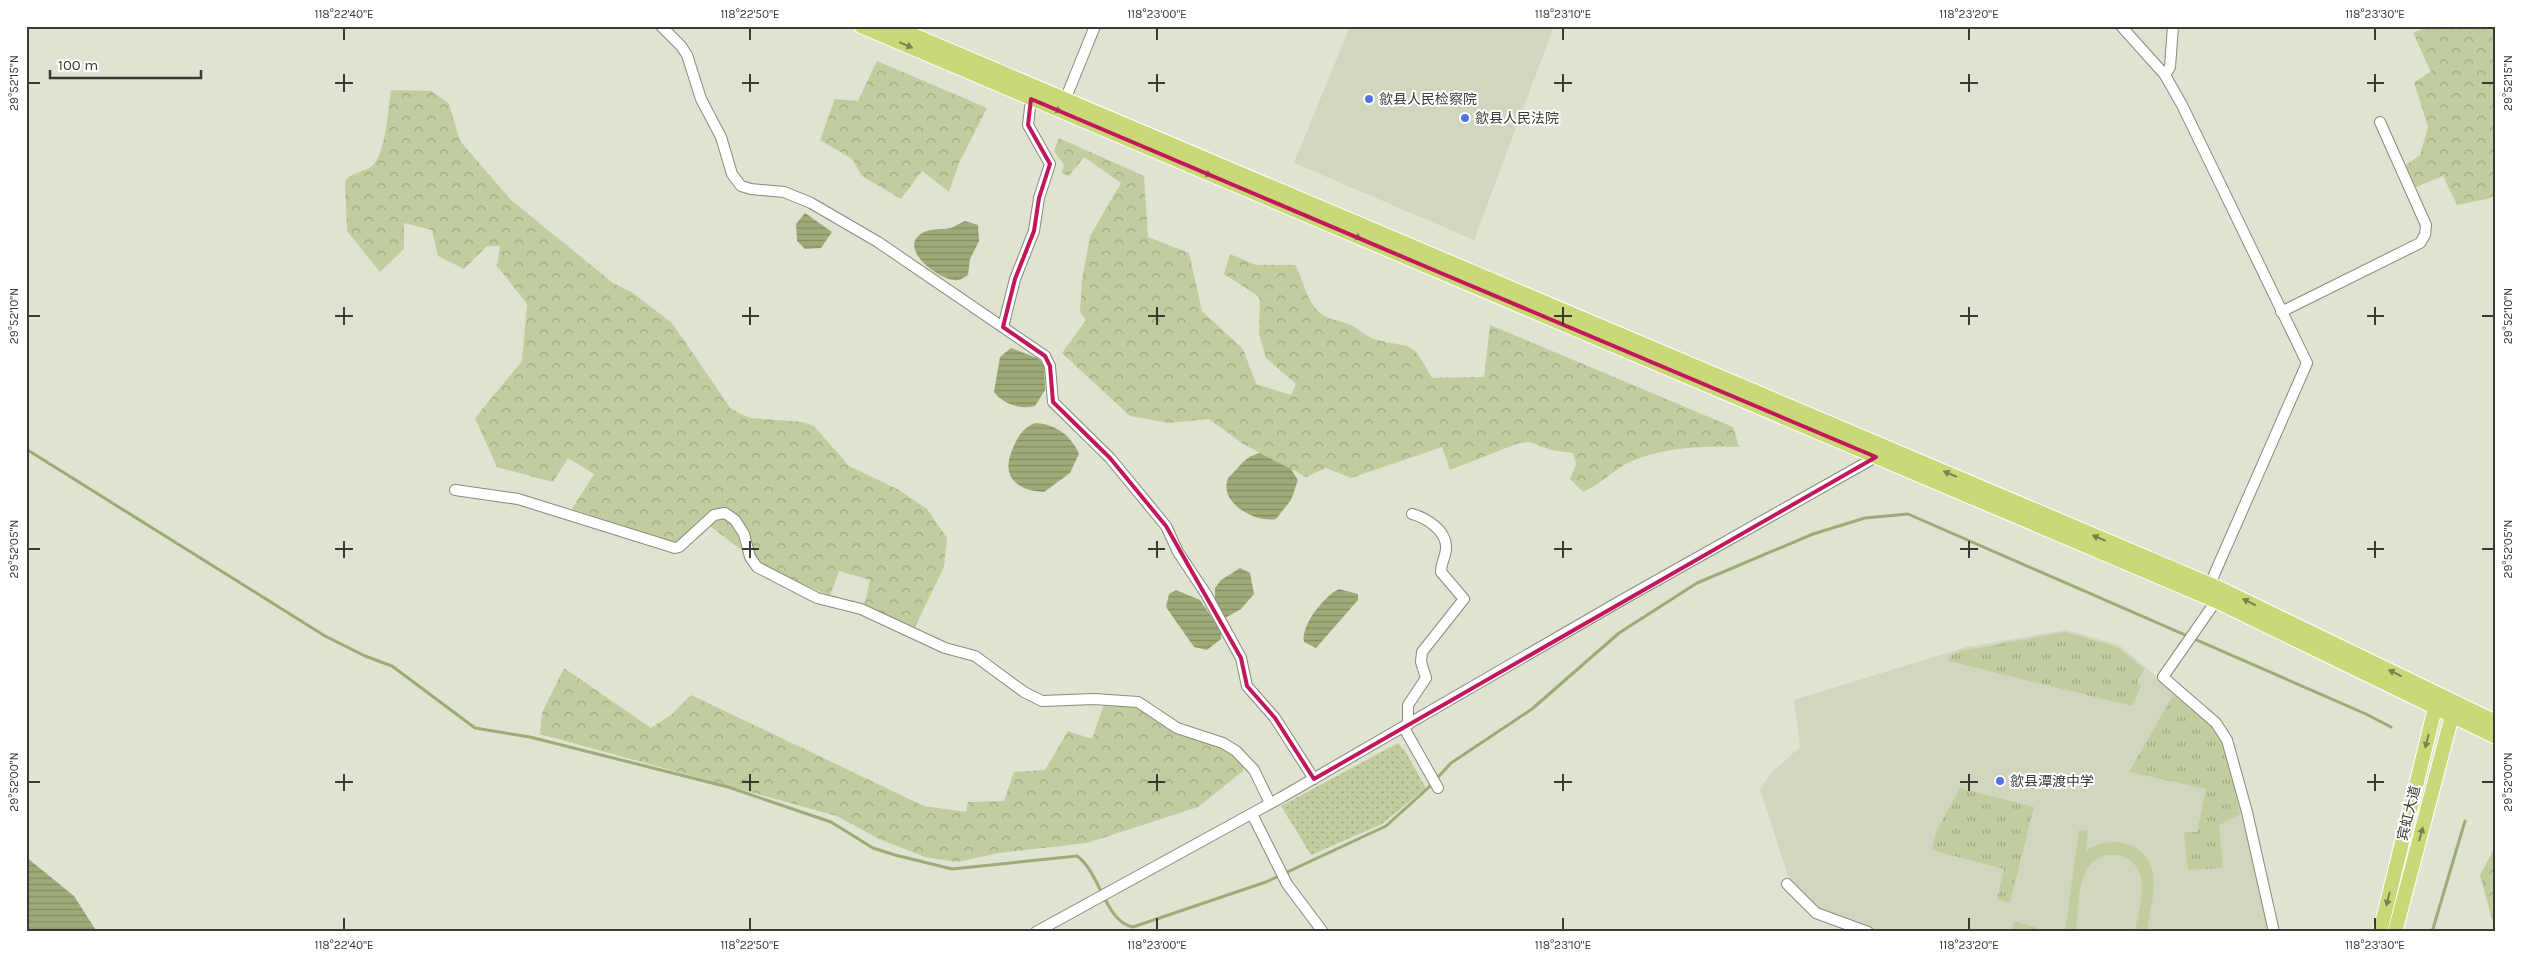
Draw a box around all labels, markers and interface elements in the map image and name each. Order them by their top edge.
text: 118°22'40"E [314,7,374,21]
text: 118°22'50"E [720,7,780,21]
text: 118°23'00"E [1127,7,1187,21]
text: 118°23'10"E [1535,7,1591,21]
text: 118°23'20"E [1939,7,1999,21]
text: 118°23'30"E [2345,7,2405,21]
one-way arrow [899,42,913,50]
scale bar [50,48,201,80]
text: 29°52'15"N [7,55,21,111]
text: 29°52'15"N [2501,55,2515,111]
text: 100 m [58,56,98,74]
place label: 歙县人民检察院 [1379,91,1477,108]
marker: 歙县人民检察院 [1363,93,1375,105]
one-way arrow [1048,106,1063,113]
place label: 歙县人民法院 [1475,110,1559,127]
marker: 歙县人民法院 [1459,112,1471,124]
one-way arrow [1198,169,1212,177]
one-way arrow [1347,233,1362,241]
text: 29°52'10"N [7,288,21,344]
text: 29°52'10"N [2501,288,2515,344]
one-way arrow [1943,470,1957,478]
text: 29°52'05"N [7,519,21,579]
text: 29°52'05"N [2501,519,2515,579]
one-way arrow [2092,533,2106,541]
one-way arrow [2241,598,2256,606]
one-way arrow [2388,669,2402,677]
one-way arrow [2423,734,2431,749]
text: 29°52'00"N [7,752,21,812]
text: 29°52'00"N [2501,752,2515,812]
place label: 歙县潭渡中学 [2010,773,2094,790]
marker: 歙县潭渡中学 [1994,775,2006,787]
street label: 宾虹大道 [2394,784,2424,842]
one-way arrow [2417,826,2425,841]
one-way arrow [2384,892,2392,907]
text: 118°22'40"E [314,938,374,952]
text: 118°22'50"E [720,938,780,952]
text: 118°23'00"E [1127,938,1187,952]
text: 118°23'10"E [1535,938,1591,952]
text: 118°23'20"E [1939,938,1999,952]
text: 118°23'30"E [2345,938,2405,952]

